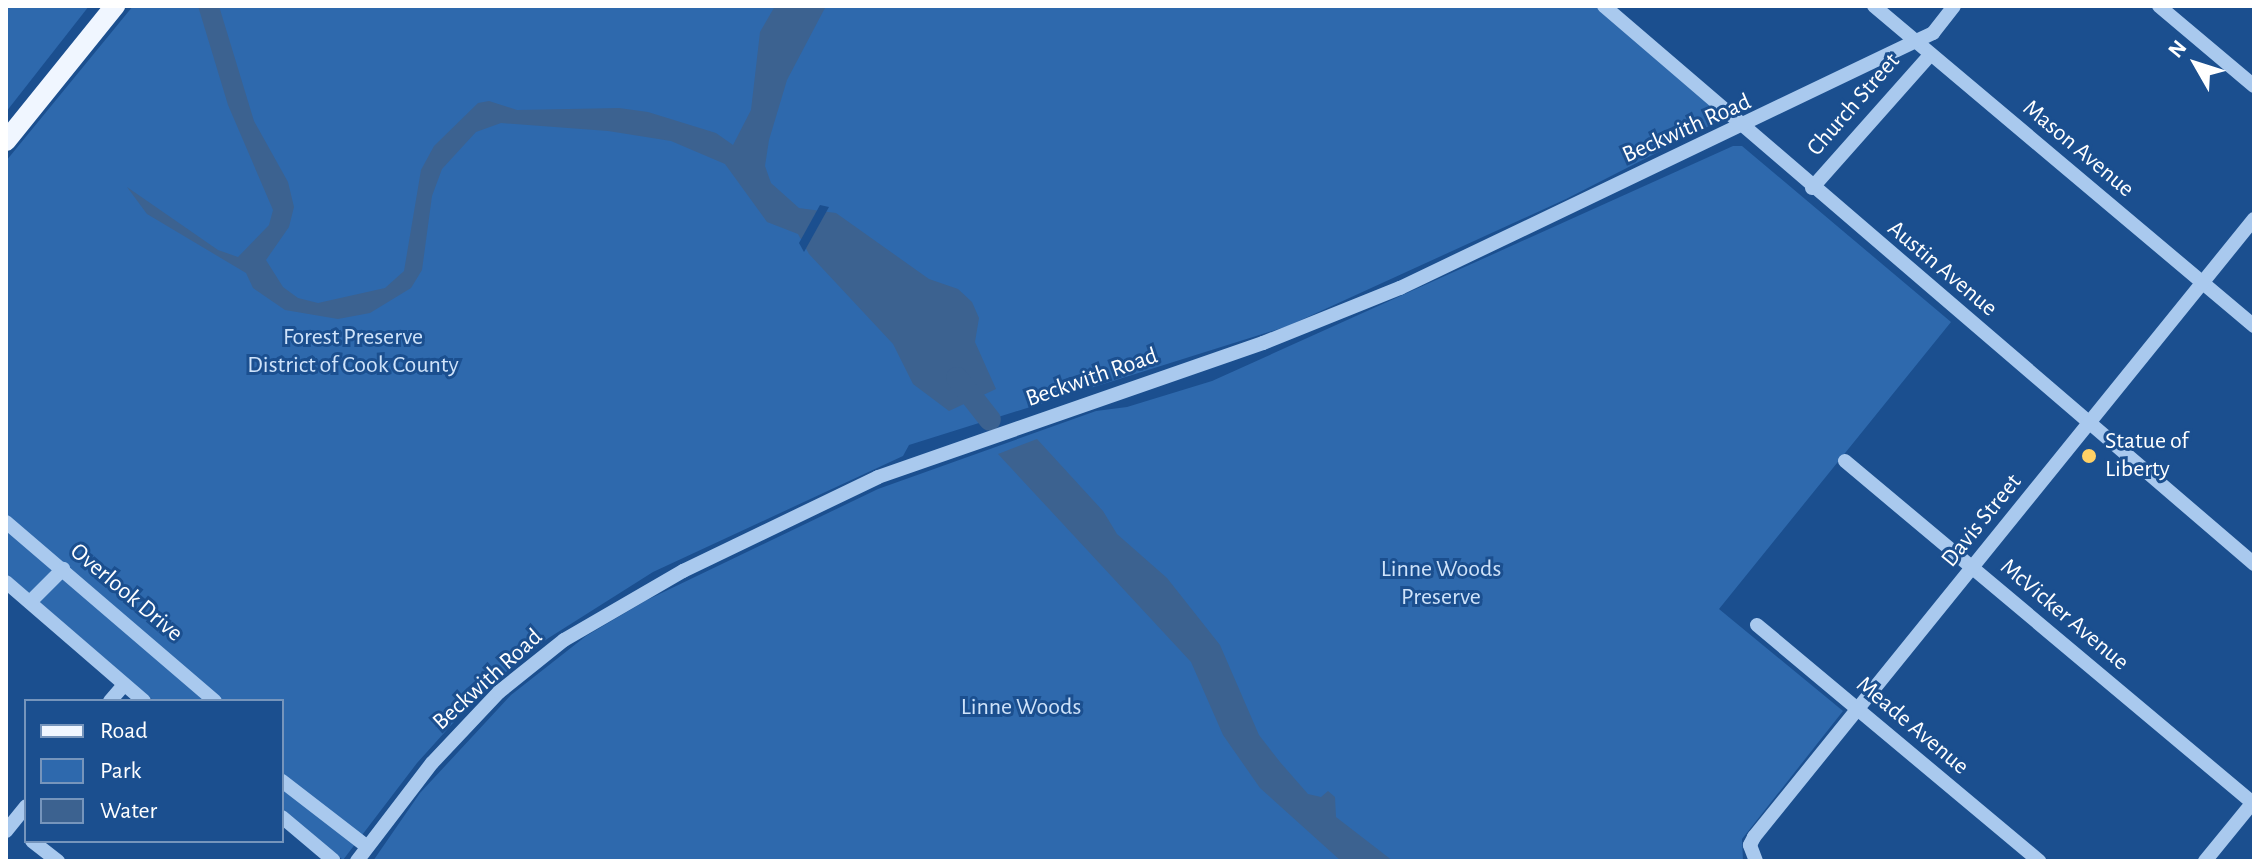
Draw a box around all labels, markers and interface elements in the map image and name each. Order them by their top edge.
north arrow [2156,24,2236,104]
text: N [2164,36,2191,62]
street label: Church Street [1802,48,1906,162]
street label: Beckwith Road [1618,88,1756,170]
street label: Mason Avenue [2016,94,2140,204]
street label: Austin Avenue [1881,215,2003,323]
park label: Forest Preserve District of Cook County [247,324,459,380]
street label: Beckwith Road [1022,342,1162,414]
place label: Statue of Liberty [2105,428,2189,484]
marker: Statue of Liberty [2080,447,2098,465]
street label: Davis Street [1936,469,2028,573]
street label: Overlook Drive [64,538,188,648]
street label: McVicker Avenue [1994,553,2134,677]
park label: Linne Woods Preserve [1381,556,1501,612]
street label: Beckwith Road [427,623,549,737]
street label: Meade Avenue [1850,671,1974,781]
park label: Linne Woods [961,694,1081,722]
legend [24,699,284,843]
text: Road [100,719,148,743]
text: Park [100,759,141,783]
text: Water [100,799,157,823]

